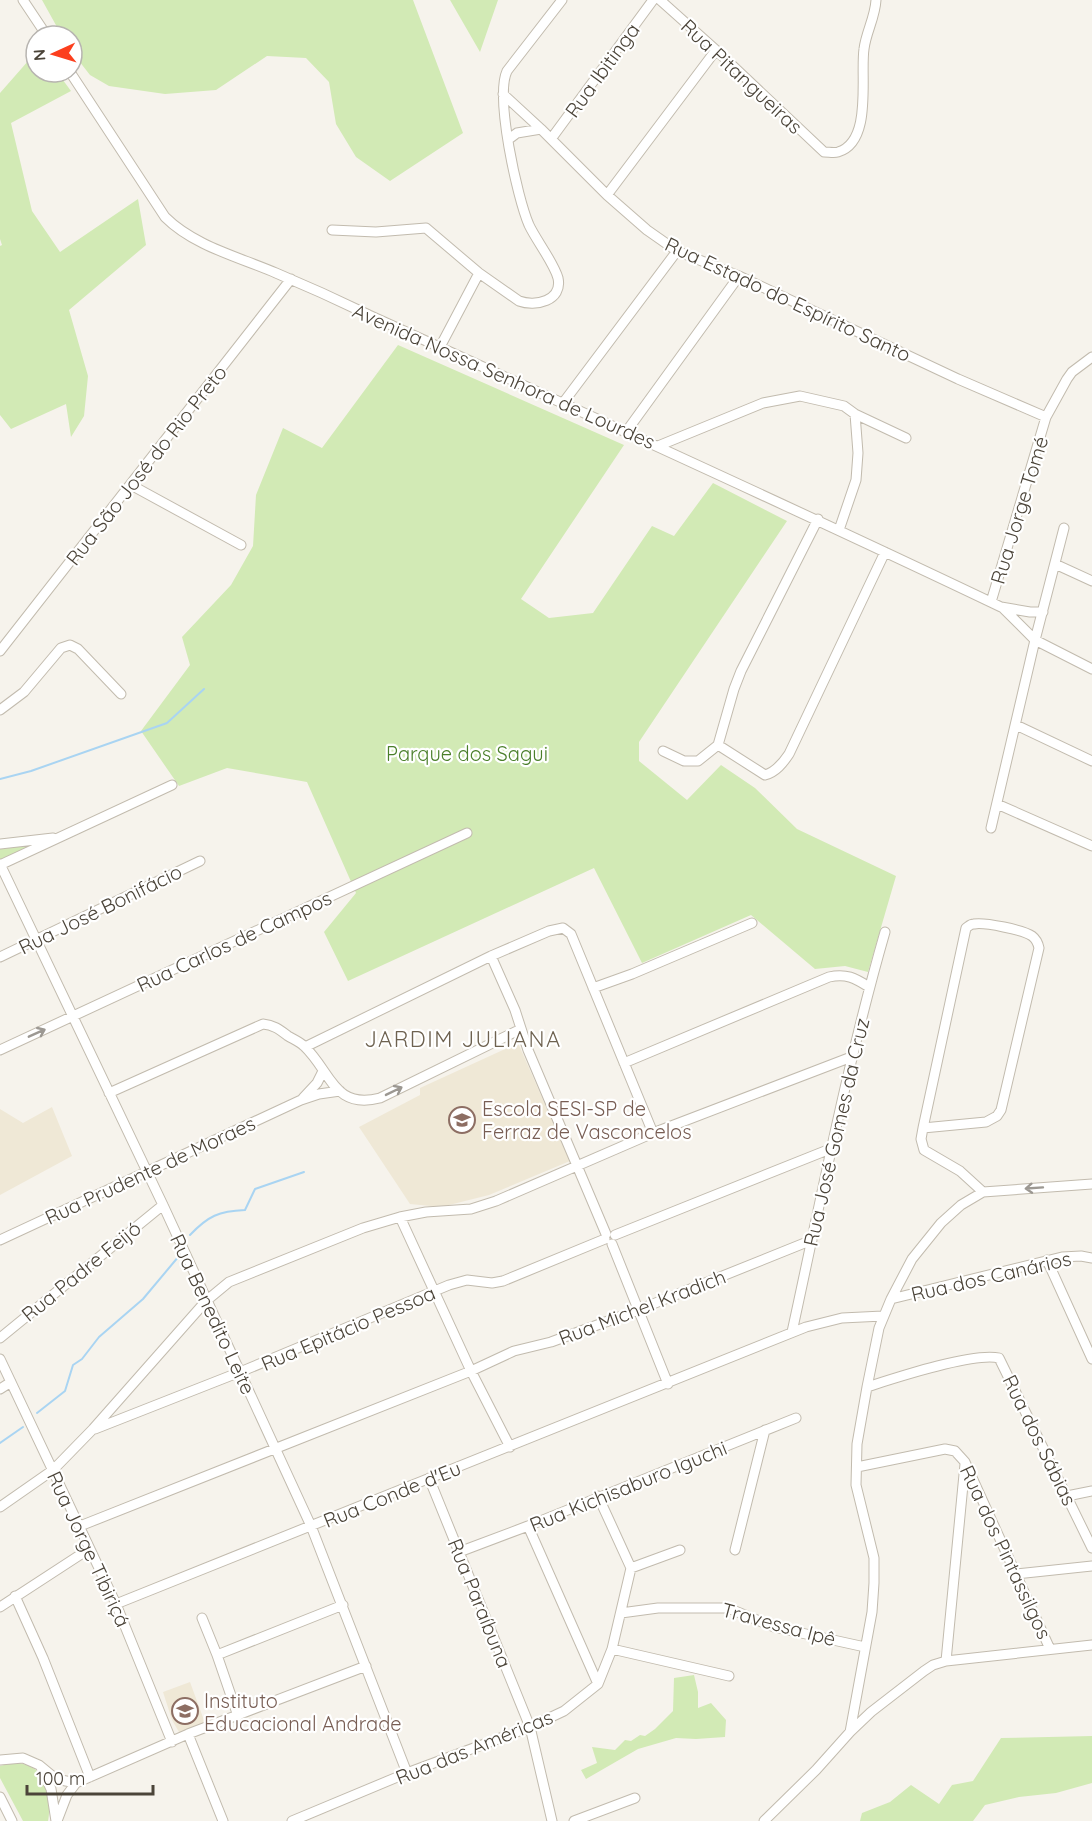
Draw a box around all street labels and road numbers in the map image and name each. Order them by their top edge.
street label: Rua Pitangueiras [676,13,808,139]
street label: Rua Ibitinga [559,18,645,122]
street label: Rua Estado do Espírito Santo [661,231,915,367]
street label: Avenida Nossa Senhora de Lourdes [349,298,659,454]
street label: Rua São José do Rio Preto [60,360,232,570]
street label: Rua Jorge Tomé [985,433,1053,587]
street label: Rua José Bonifácio [14,859,186,959]
street label: Rua Carlos de Campos [133,885,335,997]
street label: Rua José Gomes da Cruz [798,1015,874,1249]
street label: Rua Prudente de Moraes [41,1110,259,1230]
street label: Rua Padre Feijó [16,1215,146,1327]
street label: Rua Benedito Leite [165,1230,261,1398]
street label: Rua dos Canários [909,1245,1073,1307]
street label: Rua Michel Kradich [555,1264,729,1350]
street label: Rua Epitácio Pessoa [257,1280,439,1376]
street label: Rua dos Sábias [998,1370,1082,1510]
street label: Rua Kichisaburo Iguchi [526,1435,730,1537]
street label: Rua Conde d'Eu [320,1455,464,1533]
street label: Rua dos Pintassilgos [955,1461,1057,1643]
street label: Rua Jorge Tibiriçá [42,1467,136,1631]
street label: Rua Paraíbuna [443,1535,517,1671]
street label: Travessa Ipê [719,1597,839,1651]
street label: Rua das Américas [392,1704,556,1790]

